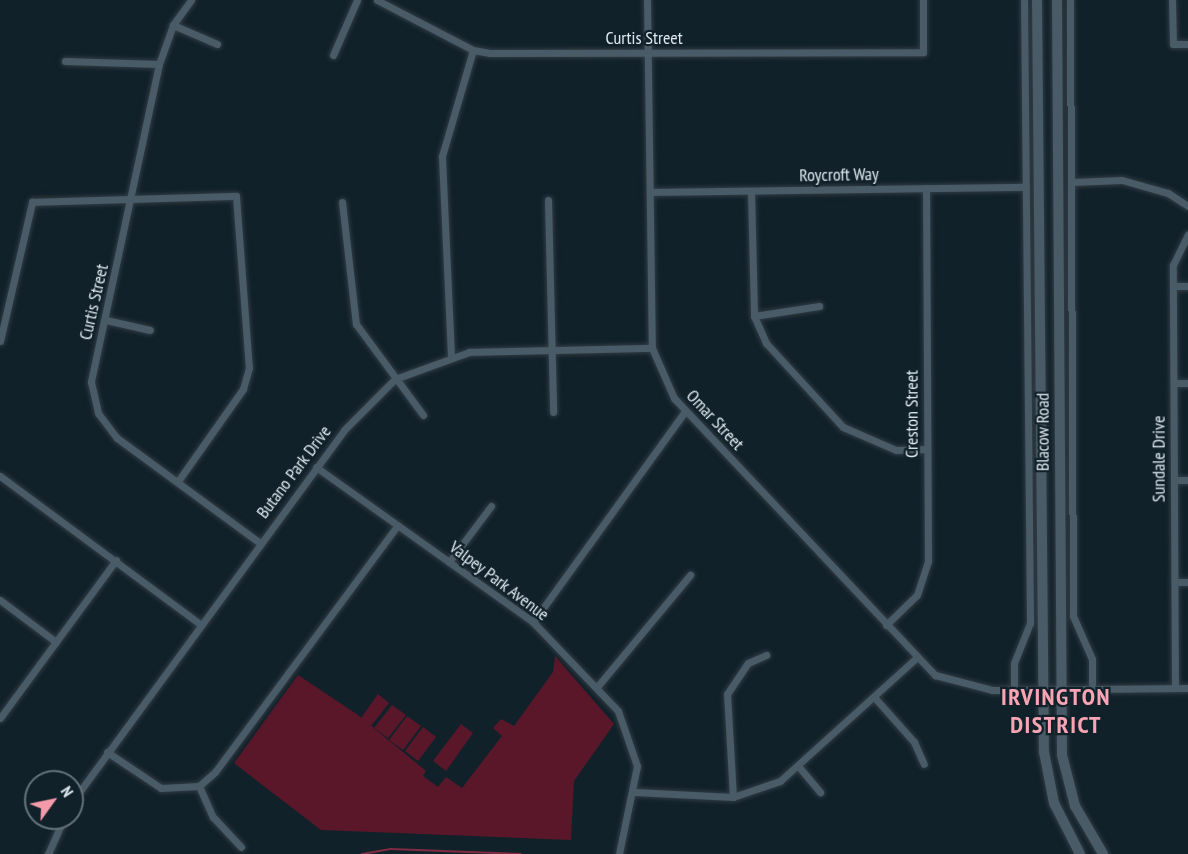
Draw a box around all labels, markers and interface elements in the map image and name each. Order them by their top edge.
street label: Curtis Street [605,27,683,49]
street label: Roycroft Way [799,164,879,186]
street label: Curtis Street [75,262,113,342]
street label: Creston Street [901,370,923,458]
street label: Omar Street [682,385,748,455]
street label: Blacow Road [1032,393,1054,471]
street label: Sundale Drive [1148,416,1170,502]
street label: Butano Park Drive [252,421,336,523]
street label: Valpey Park Avenue [444,536,554,626]
district label: IRVINGTON DISTRICT [1001,683,1111,739]
north arrow [24,770,84,830]
text: N [57,782,78,800]

